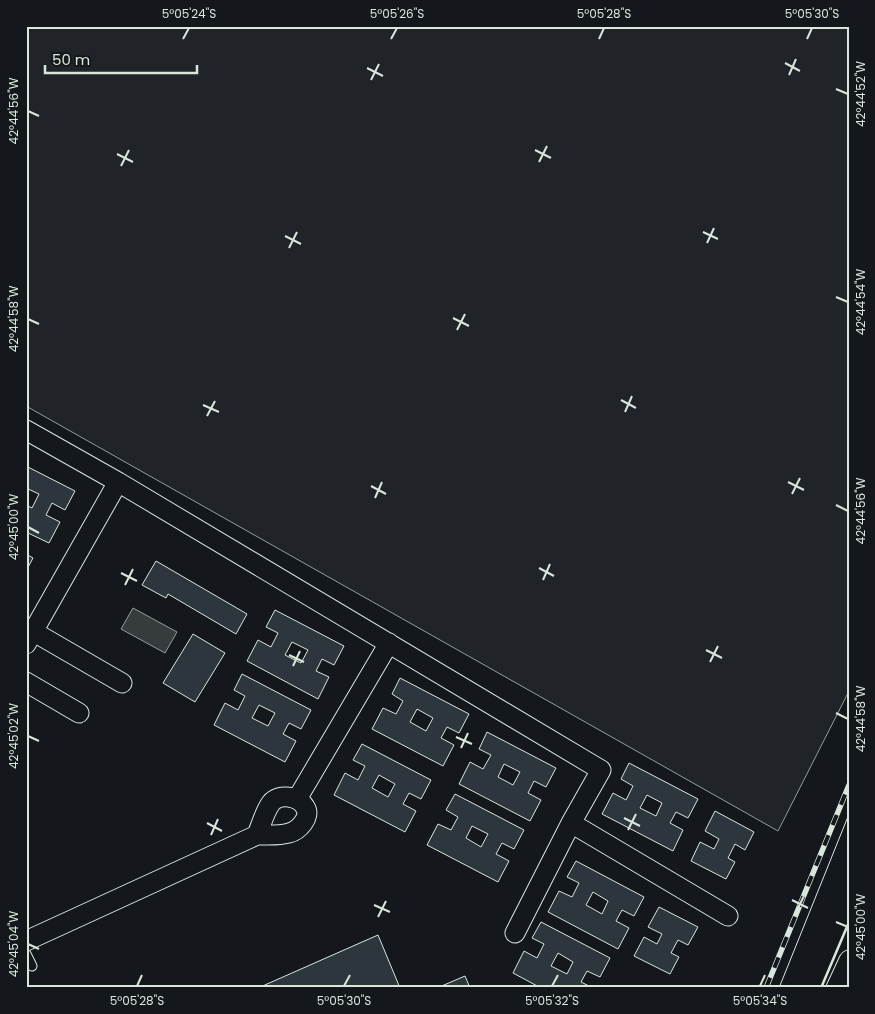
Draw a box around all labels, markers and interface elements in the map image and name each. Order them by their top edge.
text: 5°05'24"S [162,5,216,22]
text: 5°05'26"S [370,5,424,22]
text: 5°05'28"S [577,5,631,22]
text: 5°05'30"S [785,5,839,22]
scale bar [45,42,198,74]
text: 50 m [52,49,90,70]
text: 42°44'52"W [852,61,869,127]
text: 42°44'56"W [5,77,22,144]
text: 42°44'54"W [852,268,869,335]
text: 42°44'58"W [5,285,22,352]
text: 42°44'56"W [852,477,869,544]
text: 42°45'00"W [5,493,22,560]
text: 42°44'58"W [852,685,869,752]
text: 42°45'02"W [5,703,22,769]
text: 42°45'00"W [852,893,869,960]
text: 42°45'04"W [5,910,22,977]
text: 5°05'28"S [110,992,164,1009]
text: 5°05'30"S [317,992,371,1009]
text: 5°05'32"S [525,992,579,1009]
text: 5°05'34"S [733,992,787,1009]

